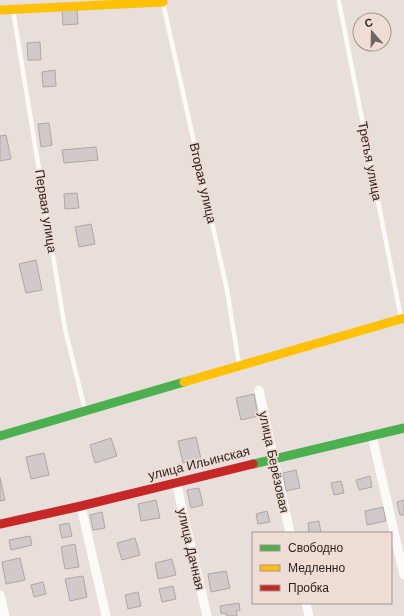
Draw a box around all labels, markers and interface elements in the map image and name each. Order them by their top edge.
north arrow [352,12,392,52]
text: С [363,16,374,30]
street label: Третья улица [355,120,385,203]
street label: Вторая улица [186,141,220,225]
street label: Первая улица [32,168,60,255]
street label: улица Берёзовая [256,410,292,514]
street label: улица Ильинская [147,443,251,483]
street label: улица Дачная [174,507,208,591]
legend [252,532,392,604]
text: Свободно [288,541,343,555]
text: Медленно [288,561,345,575]
text: Пробка [288,581,329,595]

